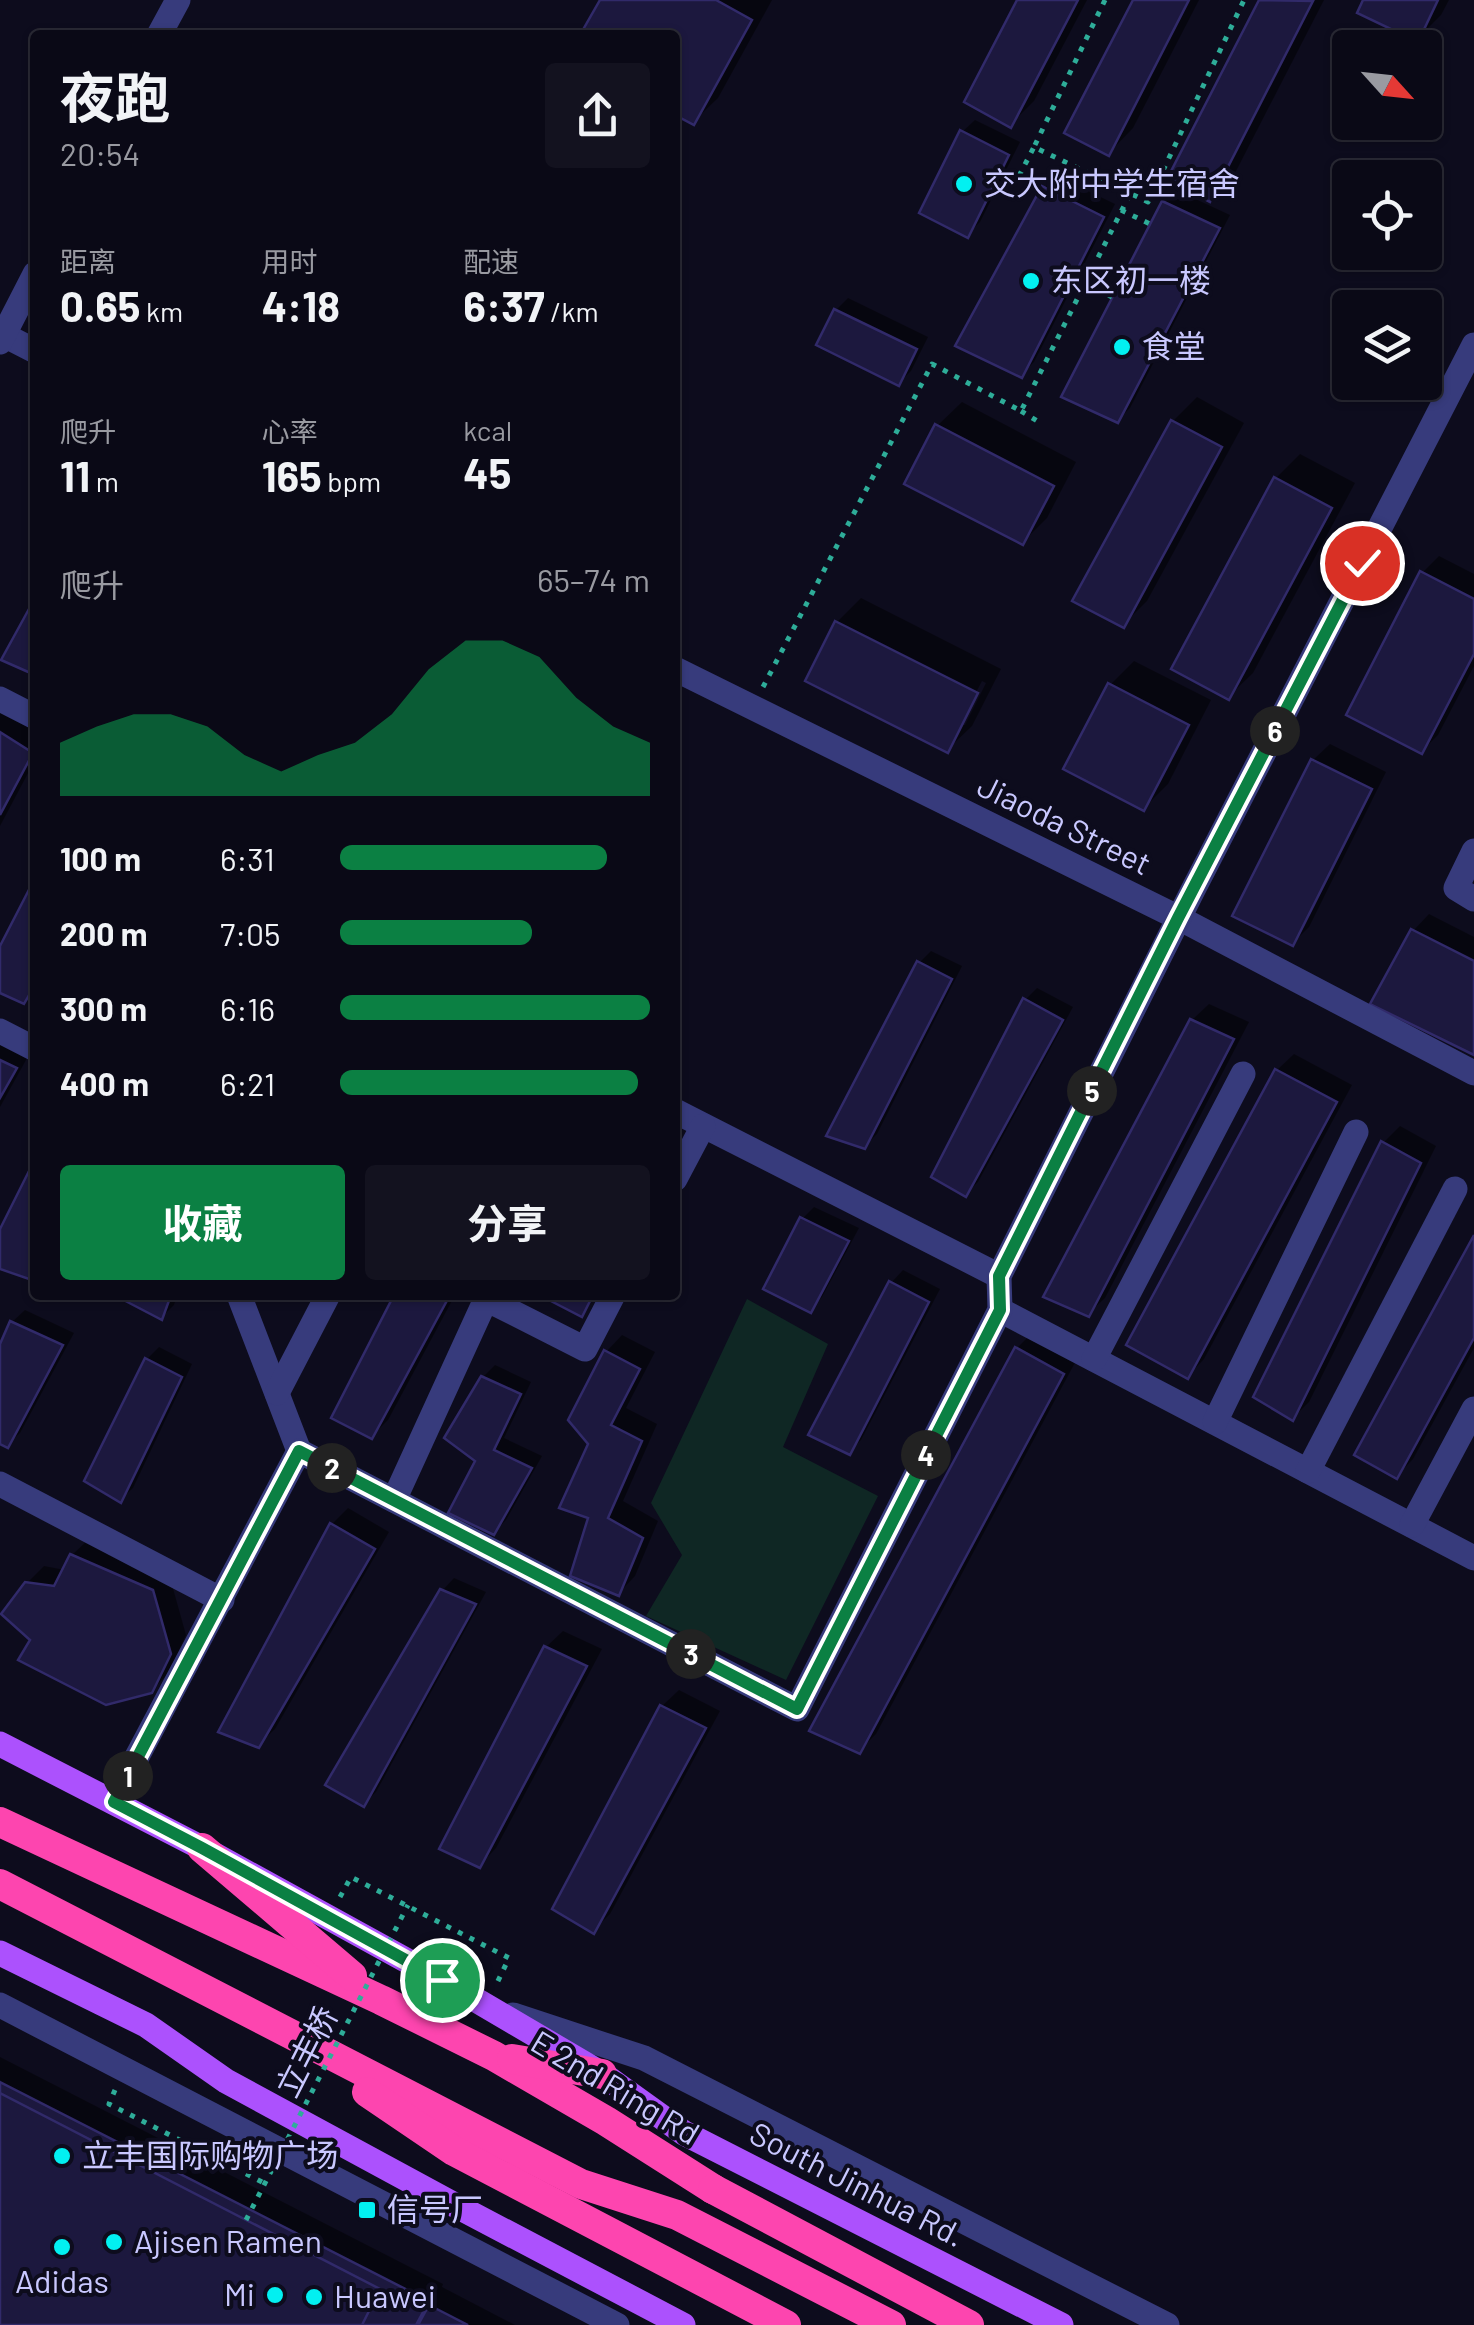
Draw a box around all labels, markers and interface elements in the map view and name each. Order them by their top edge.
north arrow [1332,30,1442,140]
map controls [1332,30,1442,400]
text: 夜跑 [60,63,170,129]
button: share [545,63,650,168]
text: 20:54 [60,134,140,172]
button: locate [1332,160,1442,270]
place label: 交大附中学生宿舍 [984,163,1240,201]
marker: 交大附中学生宿舍 [953,173,975,195]
text: 距离 [60,244,116,278]
text: 用时 [262,244,318,278]
text: 配速 [463,244,519,278]
place label: 东区初一楼 [1051,260,1211,298]
marker: 东区初一楼 [1020,270,1042,292]
text: 0.65 [60,280,140,330]
text: 4:18 [262,280,340,330]
text: 6:37 [463,280,545,330]
button: layers [1332,290,1442,400]
text: km [140,294,183,328]
text: /km [545,294,599,328]
place label: 食堂 [1142,326,1206,364]
marker: 食堂 [1111,336,1133,358]
text: kcal [463,413,512,447]
text: 爬升 [60,414,116,448]
text: 心率 [262,414,318,448]
text: 45 [463,447,511,497]
text: 11 [60,450,90,500]
text: 165 [262,450,322,500]
text: m [90,464,119,498]
text: bpm [322,464,381,498]
pin [1320,521,1405,606]
icon: check [1335,536,1390,591]
text: 65–74 m [537,560,650,598]
text: 爬升 [60,565,124,603]
pin: 6 [1250,706,1300,756]
text: 6 [1267,714,1283,748]
street label: Jiaoda Street [972,765,1158,881]
text: 100 m [60,839,141,877]
text: 6:31 [220,839,275,877]
text: 200 m [60,914,148,952]
text: 7:05 [220,914,281,952]
text: 300 m [60,989,147,1027]
text: 6:16 [220,989,275,1027]
text: 400 m [60,1064,149,1102]
text: 6:21 [220,1064,275,1102]
pin: 5 [1067,1066,1117,1116]
text: 5 [1084,1074,1100,1108]
button: 收藏 [60,1165,345,1280]
button: 分享 [365,1165,650,1280]
pin: 4 [901,1430,951,1480]
text: 4 [918,1438,934,1472]
pin: 2 [307,1443,357,1493]
text: 2 [324,1451,340,1485]
pin: 3 [666,1629,716,1679]
text: 3 [683,1637,699,1671]
pin: 1 [103,1751,153,1801]
text: 1 [123,1759,133,1793]
pin [400,1938,485,2023]
icon: arrive [415,1953,470,2008]
street label: 立丰桥 [266,2000,344,2102]
street label: E 2nd Ring Rd [525,2021,707,2151]
street label: South Jinhua Rd. [744,2113,971,2254]
place label: 立丰国际购物广场 [82,2135,338,2173]
marker: 立丰国际购物广场 [51,2145,73,2167]
place label: 信号厂 [387,2189,483,2227]
marker: 信号厂 [356,2199,378,2221]
place label: Ajisen Ramen [134,2221,322,2259]
marker: Ajisen Ramen [103,2231,125,2253]
marker: Adidas [51,2236,73,2258]
place label: Adidas [15,2261,109,2299]
place label: Mi [224,2274,255,2312]
place label: Huawei [334,2276,436,2314]
marker: Mi [264,2284,286,2306]
marker: Huawei [303,2286,325,2308]

